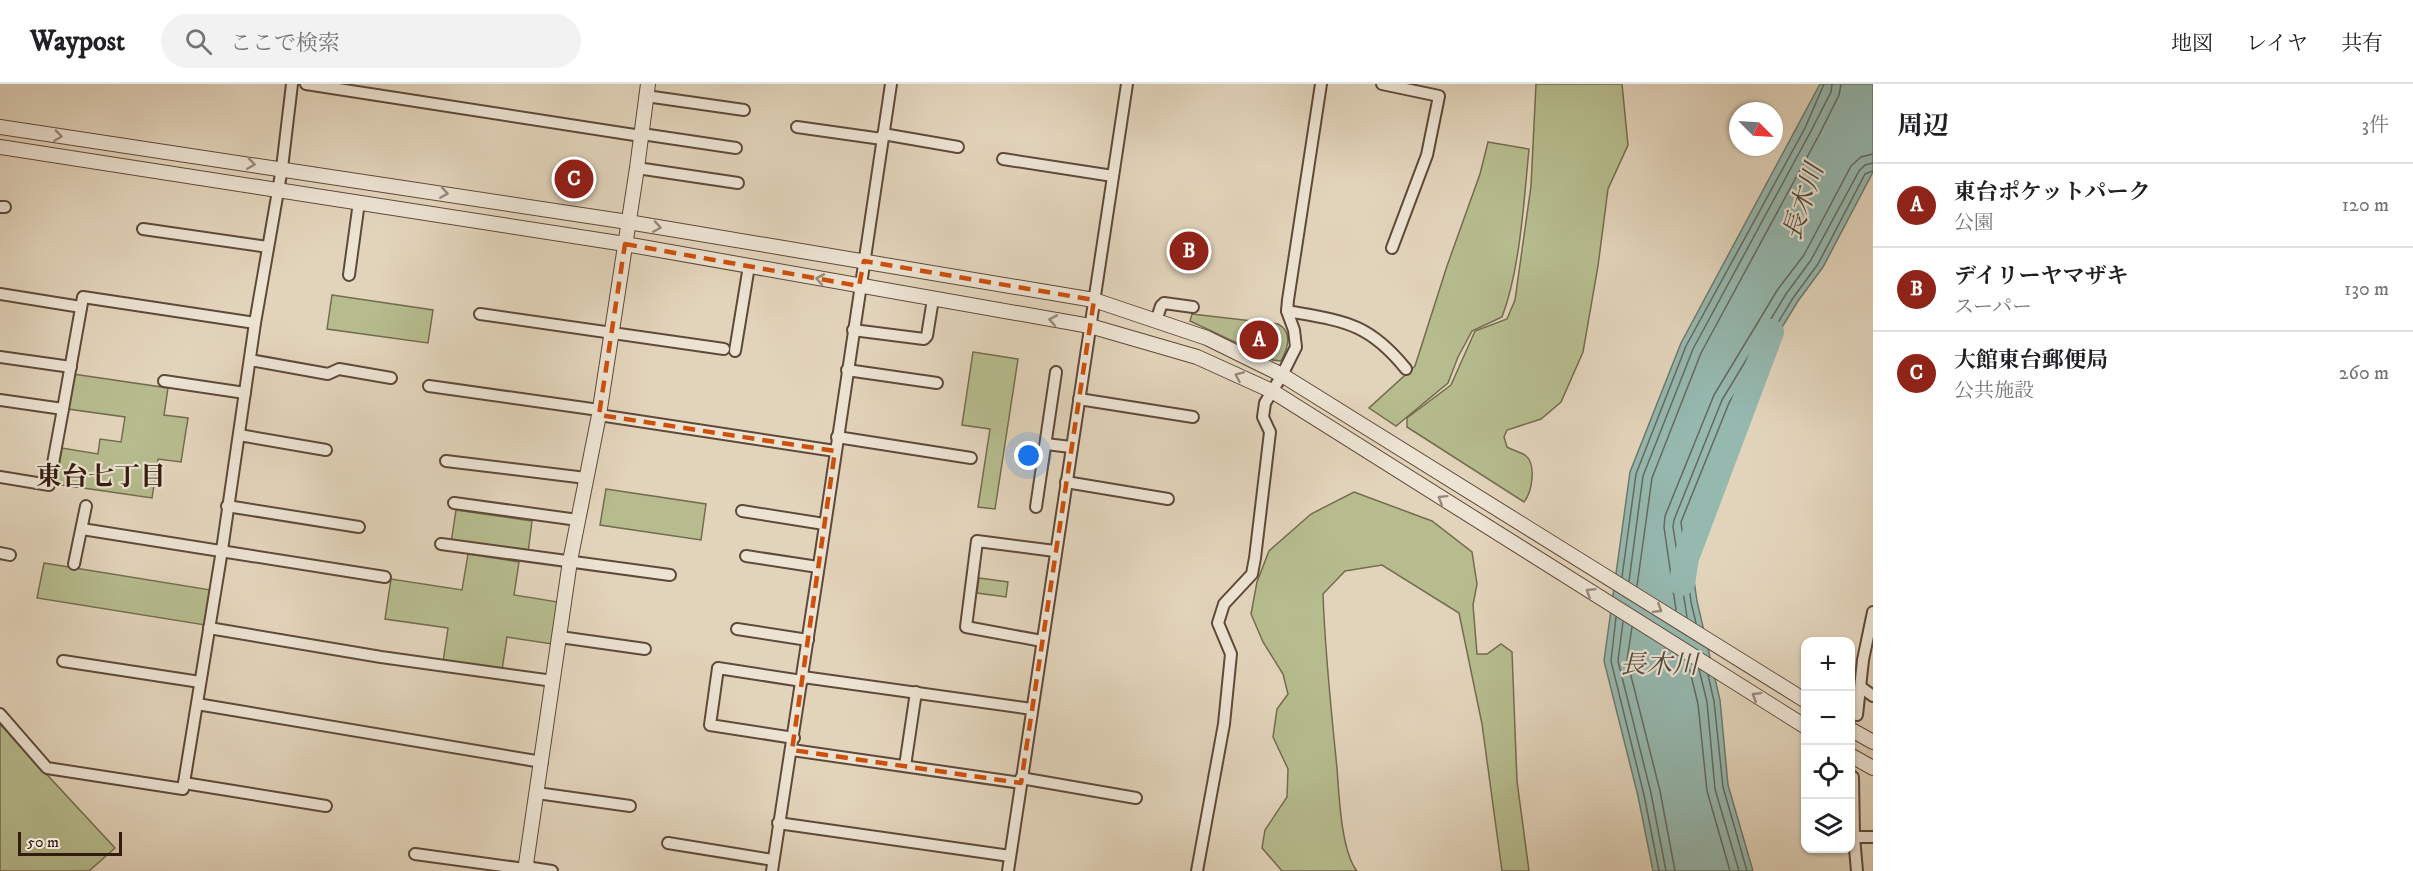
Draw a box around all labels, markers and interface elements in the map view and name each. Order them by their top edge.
search box [161,14,581,68]
text: Waypost [30,24,125,59]
icon: search [182,25,215,58]
text: ここで検索 [230,30,340,57]
text: 地図 [2171,31,2213,57]
text: レイヤ [2246,31,2308,57]
text: 共有 [2341,31,2383,57]
north arrow [1729,102,1783,156]
text: 周辺 [1897,110,1949,143]
text: 3件 [2362,113,2389,138]
one-way arrow [53,129,63,141]
pin: C [554,156,594,202]
one-way arrow [246,157,255,169]
water label: 長木川 [1776,157,1833,244]
text: 東台ポケットパーク [1954,179,2150,206]
one-way arrow [439,187,448,199]
text: A [1910,193,1923,218]
text: 120 m [2342,193,2389,218]
text: 公園 [1954,211,1994,236]
one-way arrow [652,220,662,233]
pin: B [1170,228,1208,274]
text: デイリーヤマザキ [1954,263,2128,290]
one-way arrow [815,273,825,286]
text: B [1910,277,1923,302]
text: 130 m [2344,277,2389,302]
text: スーパー [1954,295,2032,320]
one-way arrow [1049,314,1059,327]
pin: A [1240,318,1278,362]
text: 大館東台郵便局 [1954,347,2108,374]
text: C [1910,361,1923,386]
text: 260 m [2339,361,2389,386]
one-way arrow [1235,372,1246,384]
text: 公共施設 [1954,379,2034,404]
your location [1014,441,1043,470]
district label: 東台七丁目 [36,461,166,494]
one-way arrow [1438,495,1449,506]
one-way arrow [1586,589,1597,600]
one-way arrow [1652,601,1662,613]
map controls [1801,637,1855,853]
button: + [1801,637,1855,691]
water label: 長木川 [1620,649,1701,682]
one-way arrow [1752,691,1762,703]
button: − [1801,691,1855,745]
button: locate [1801,745,1855,799]
button: layers [1801,799,1855,853]
scale bar [18,829,122,856]
text: 50 m [27,832,59,852]

